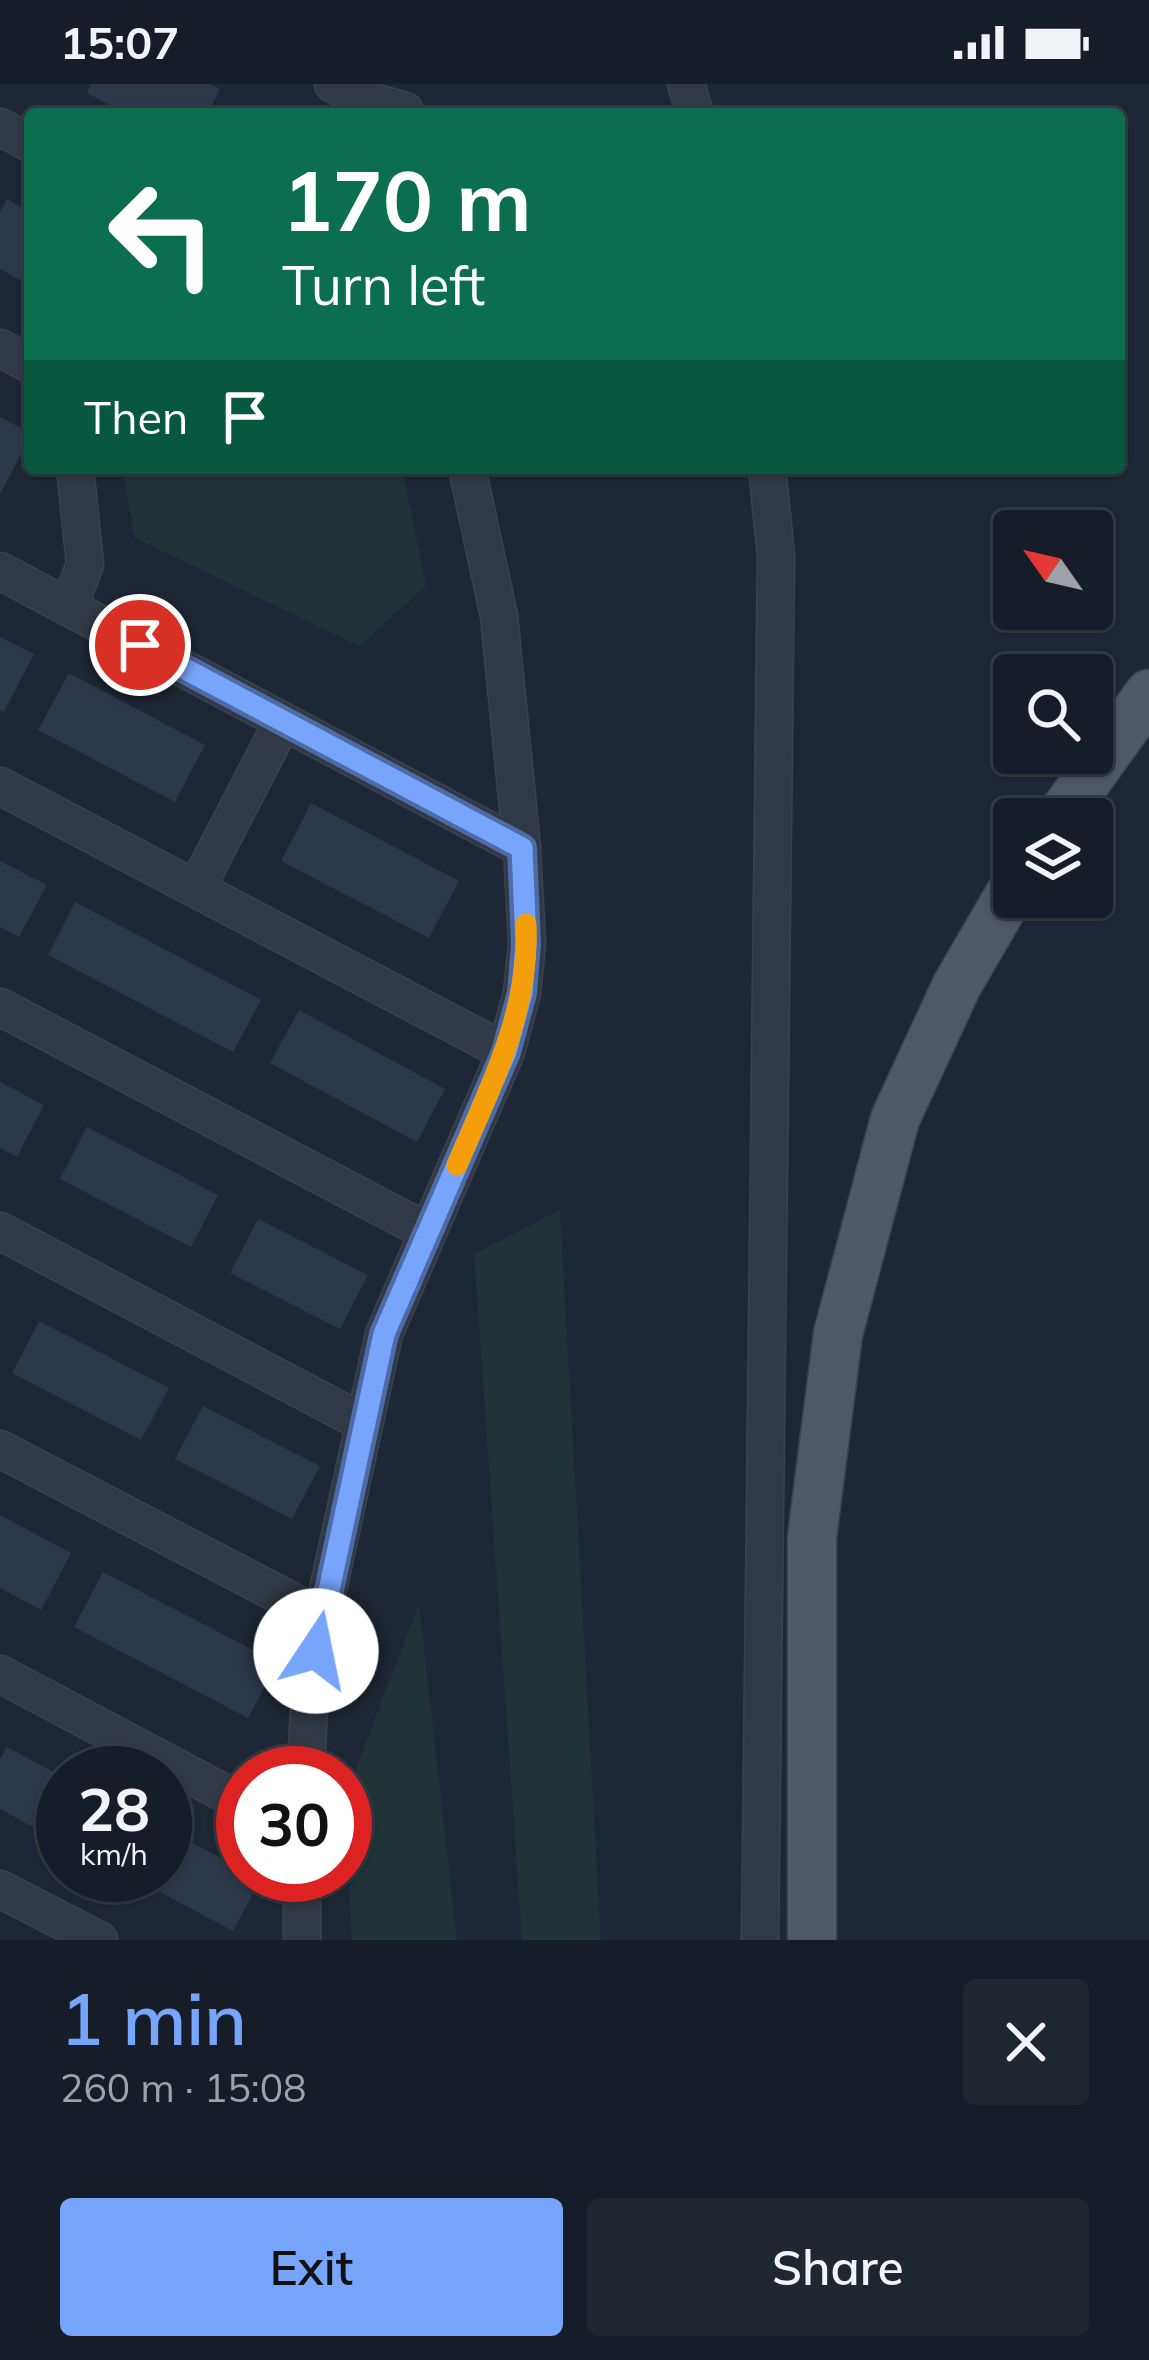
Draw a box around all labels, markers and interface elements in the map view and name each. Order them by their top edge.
text: 15:07 [60,14,179,70]
text: 170 m [282,147,532,252]
icon: left [84,156,240,312]
text: Turn left [282,251,485,319]
icon: arrive [212,384,278,450]
text: Then [84,389,188,445]
north arrow [993,510,1113,630]
map controls [993,510,1113,918]
pin [89,594,191,696]
icon: arrive [107,612,173,678]
button: search [993,654,1113,774]
button: layers [993,798,1113,918]
position arrow [253,1588,379,1714]
speed limit sign: 30 [216,1746,372,1902]
text: 28 [78,1771,150,1846]
text: km/h [80,1835,148,1873]
text: 1 min [60,1973,247,2063]
button: close [963,1979,1089,2105]
text: 260 m · 15:08 [60,2063,306,2112]
button: Exit [60,2198,563,2336]
button: Share [587,2198,1089,2336]

